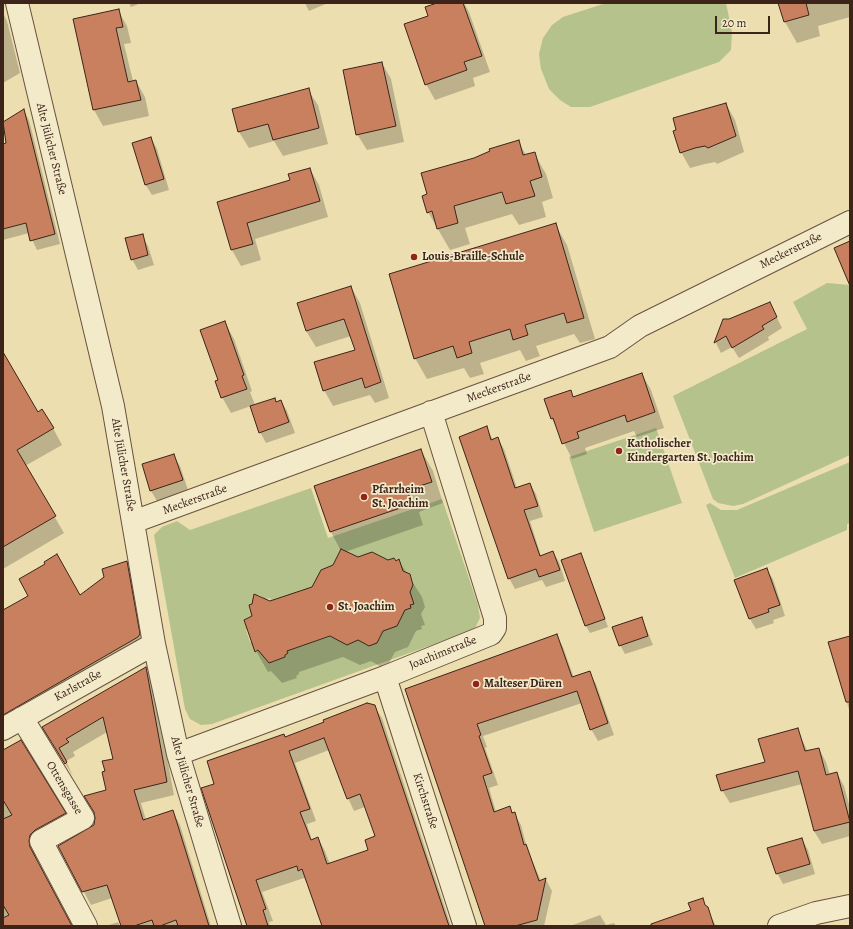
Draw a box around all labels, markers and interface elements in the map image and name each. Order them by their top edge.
scale bar [717,8,772,34]
text: 20 m [722,15,746,31]
street label: Alte Jülicher Straße [33,101,69,197]
street label: Meckerstraße [758,230,824,272]
place label: Louis-Braille-Schule [422,250,524,264]
marker: Louis-Braille-Schule [409,252,419,262]
street label: Meckerstraße [465,370,533,406]
street label: Alte Jülicher Straße [108,417,138,513]
place label: Katholischer Kindergarten St. Joachim [627,437,754,465]
marker: Katholischer Kindergarten St. Joachim [614,446,624,456]
street label: Meckerstraße [161,482,229,518]
place label: Pfarrheim St. Joachim [372,483,429,511]
marker: Pfarrheim St. Joachim [359,492,369,502]
place label: St. Joachim [338,600,395,614]
marker: St. Joachim [325,602,335,612]
street label: Joachimstraße [407,633,479,673]
street label: Karlstraße [52,667,104,705]
place label: Malteser Düren [484,677,562,691]
marker: Malteser Düren [471,679,481,689]
street label: Alte Jülicher Straße [167,735,207,829]
street label: Ottensgasse [43,759,85,817]
street label: Kirchstraße [409,771,441,831]

